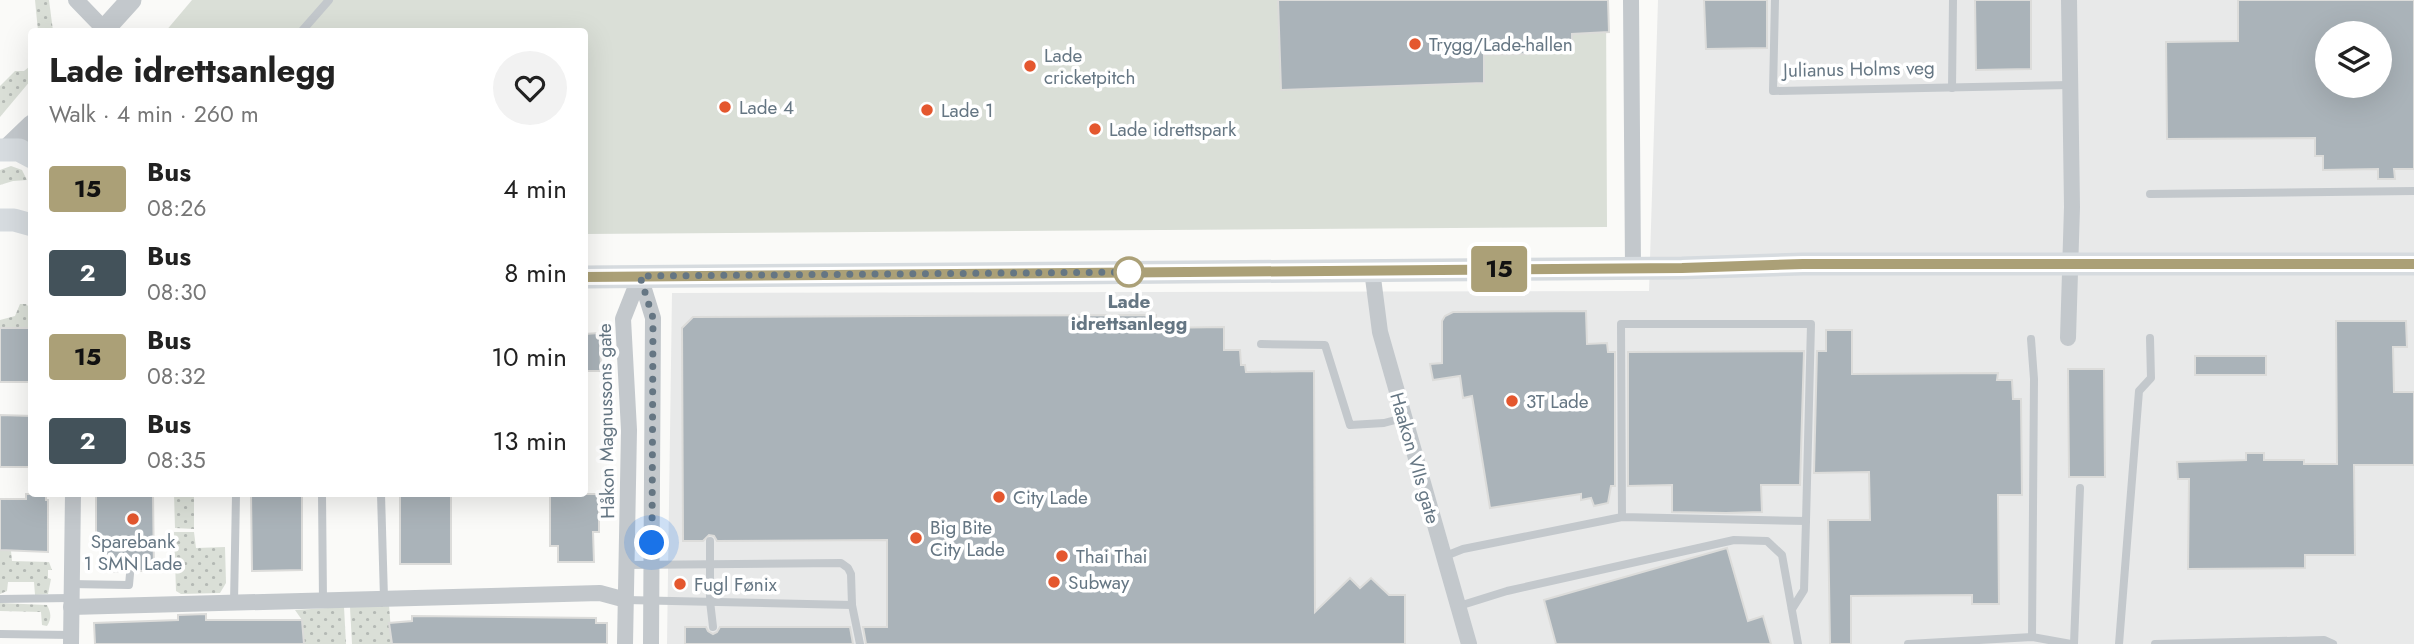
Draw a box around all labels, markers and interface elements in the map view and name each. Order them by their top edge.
map controls [2315,21,2392,98]
button: layers [2315,21,2392,98]
place label: Trygg/Lade-hallen [1429,31,1573,58]
marker: Trygg/Lade-hallen [1407,36,1423,52]
place label: Lade cricketpitch [1044,42,1135,91]
text: Lade idrettsanlegg [49,47,336,94]
button: heart [493,51,567,125]
street label: Julianus Holms veg [1780,54,1935,84]
marker: Lade cricketpitch [1022,58,1038,74]
place label: Lade 4 [739,94,794,121]
text: Walk · 4 min · 260 m [49,97,259,131]
place label: Lade 1 [941,97,994,124]
marker: Lade 4 [717,99,733,115]
marker: Lade 1 [919,102,935,118]
place label: Lade idrettspark [1109,116,1237,143]
marker: Lade idrettspark [1087,121,1103,137]
text: Bus [147,153,191,191]
text: 4 min [503,170,567,208]
text: 15 [74,171,101,206]
text: 08:26 [147,191,207,225]
text: Bus [147,237,191,275]
line badge: 15 [1468,246,1530,292]
text: 15 [1485,251,1513,286]
text: 8 min [504,254,567,292]
text: 2 [80,255,95,290]
marker: Lade idrettsanlegg [1114,257,1144,287]
text: 08:30 [147,275,207,309]
place label: Lade idrettsanlegg [1071,288,1187,337]
text: Bus [147,321,191,359]
street label: Håkon Magnussons gate [591,323,621,519]
text: 10 min [491,338,567,376]
text: 15 [74,339,101,374]
text: 08:32 [147,359,206,393]
place label: 3T Lade [1526,388,1589,415]
street label: Haakon VIIs gate [1383,389,1447,527]
marker: 3T Lade [1504,393,1520,409]
text: Bus [147,405,191,443]
text: 13 min [493,422,567,460]
text: 2 [80,423,95,458]
text: 08:35 [147,443,206,477]
place label: City Lade [1013,484,1088,511]
marker: City Lade [991,489,1007,505]
marker: Sparebank 1 SMN Lade [125,511,141,527]
place label: Big Bite City Lade [930,514,1005,563]
your location [634,525,669,560]
place label: Sparebank 1 SMN Lade [84,528,183,577]
marker: Big Bite City Lade [908,530,924,546]
place label: Thai Thai [1076,543,1147,570]
marker: Thai Thai [1054,548,1070,564]
place label: Subway [1068,569,1130,596]
place label: Fugl Fønix [694,571,777,598]
marker: Subway [1046,574,1062,590]
marker: Fugl Fønix [672,576,688,592]

